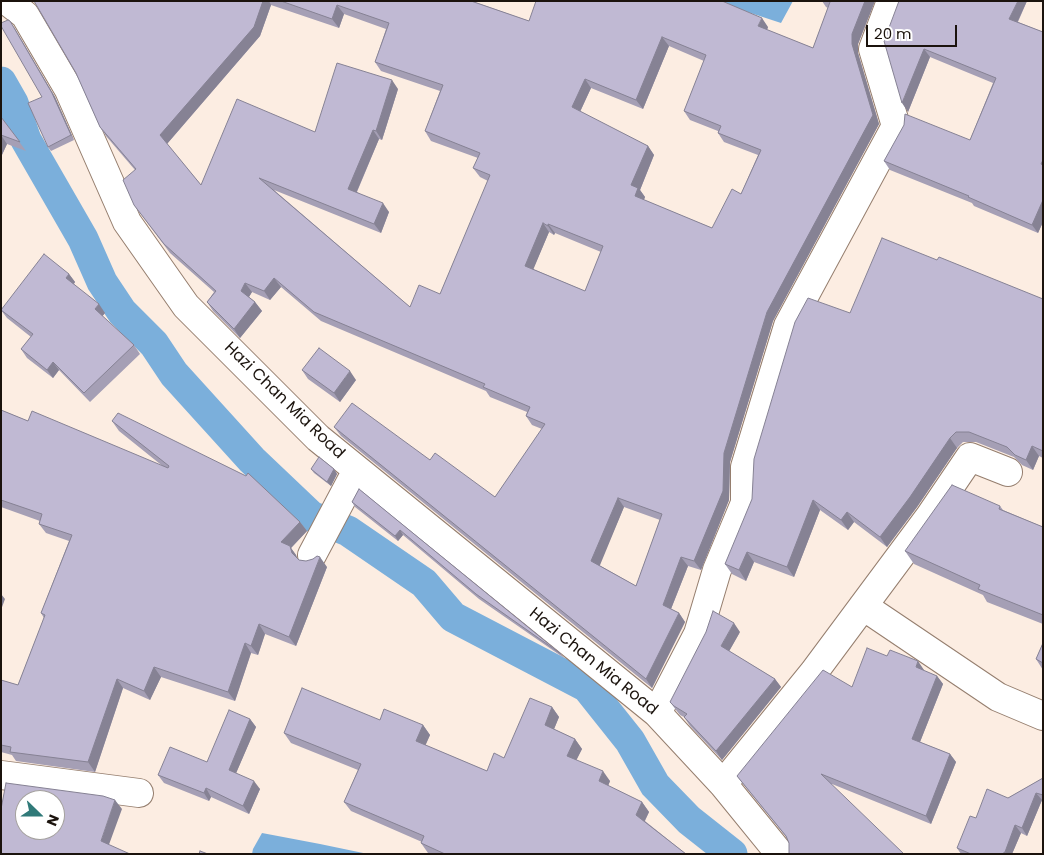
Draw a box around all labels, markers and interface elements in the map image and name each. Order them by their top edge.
scale bar [869,15,960,47]
text: 20 m [874,23,912,44]
street label: Hazi Chan Mia Road [220,339,348,463]
street label: Hazi Chan Mia Road [525,604,661,720]
north arrow [15,790,65,840]
text: N [42,812,64,829]

